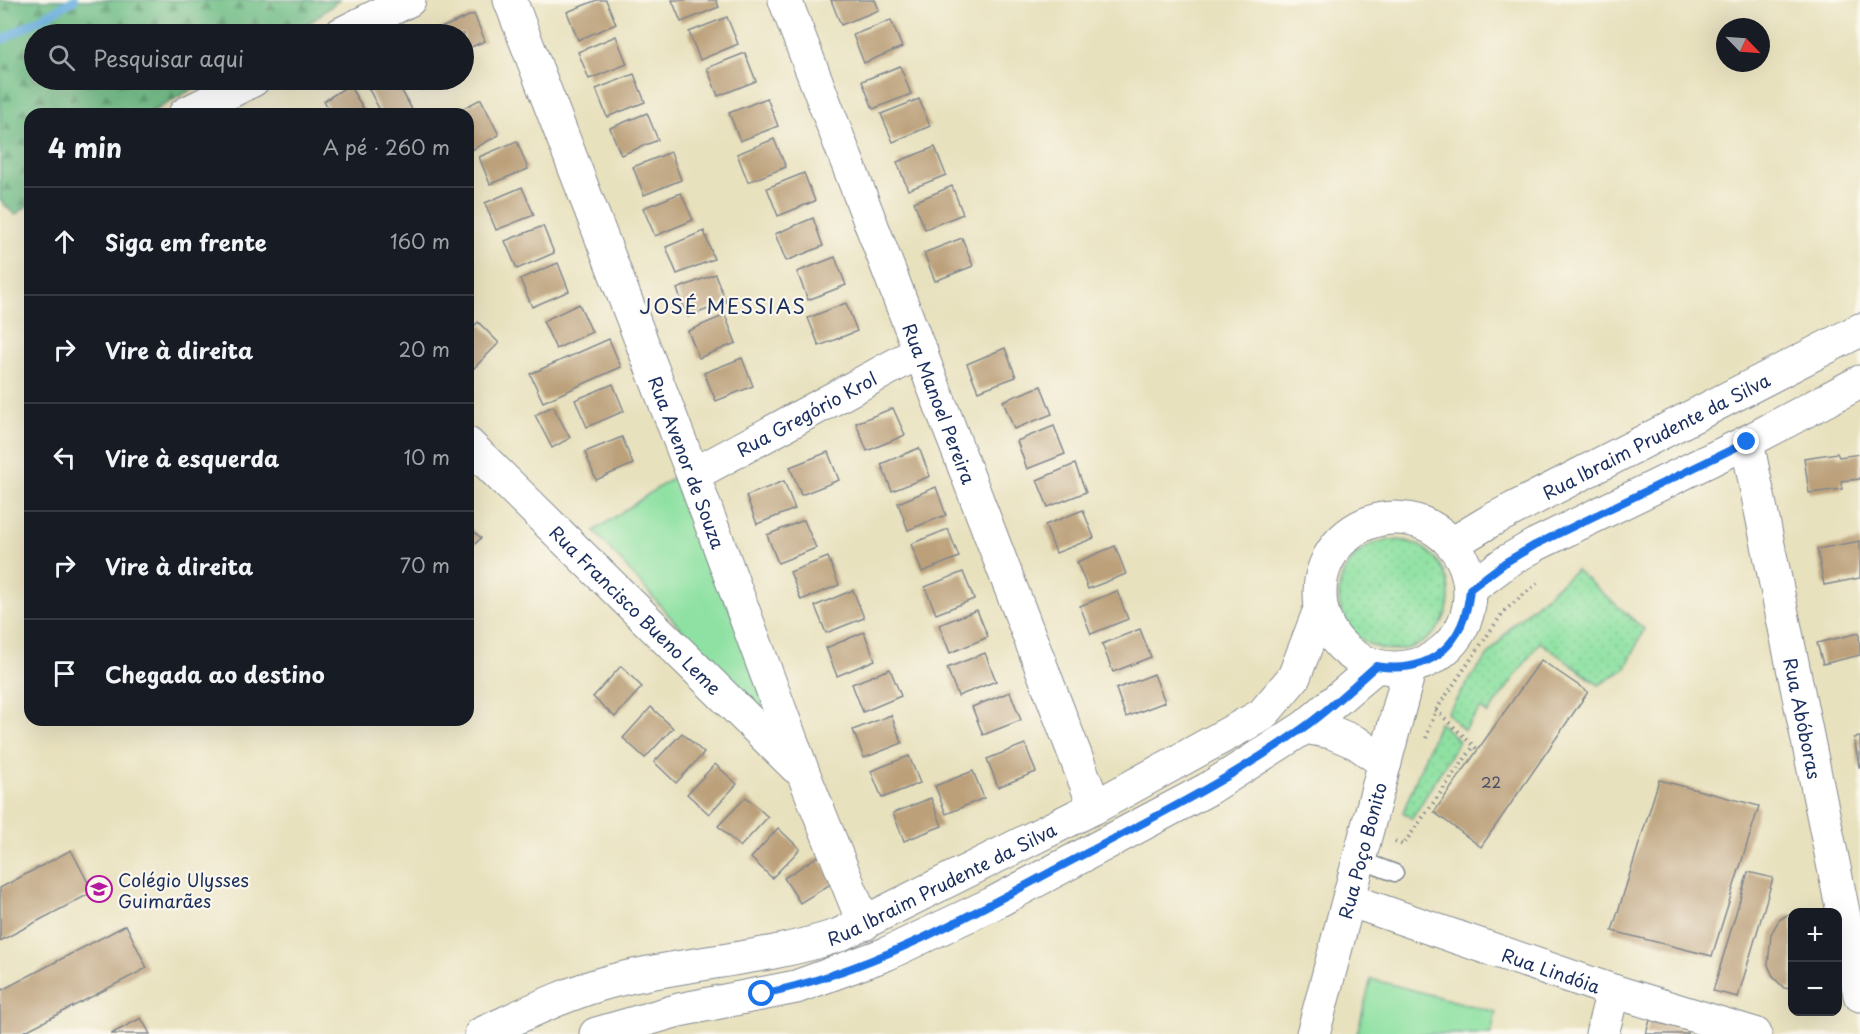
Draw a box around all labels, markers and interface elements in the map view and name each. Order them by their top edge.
north arrow [1716,18,1770,72]
search box [24,24,474,90]
icon: search [45,41,78,74]
text: Pesquisar aqui [93,41,244,74]
text: 4 min [48,128,122,167]
text: A pé · 260 m [323,132,450,162]
icon: ahead [48,225,81,258]
text: Siga em frente [105,225,267,258]
text: 160 m [390,226,450,256]
district label: JOSÉ MESSIAS [640,291,806,321]
street label: Rua Manoel Pereira [897,319,983,488]
icon: right [48,333,81,366]
text: Vire à direita [105,333,253,366]
text: 20 m [398,334,450,364]
street label: Rua Gregório Krol [731,364,881,463]
street label: Rua Ibraim Prudente da Silva [1537,365,1774,505]
street label: Rua Avenor de Souza [643,372,733,553]
route end [1733,428,1759,454]
icon: left [48,441,81,474]
text: Vire à esquerda [105,441,279,474]
text: 10 m [403,442,450,472]
street label: Rua Francisco Bueno Leme [544,519,728,701]
icon: right [48,549,81,582]
text: Vire à direita [105,549,253,582]
text: 70 m [400,550,450,580]
street label: Rua Abóboras [1778,655,1829,781]
icon: arrive [48,657,81,690]
text: Chegada ao destino [105,657,325,690]
house number: 22 [1481,770,1501,793]
street label: Rua Poço Bonito [1331,779,1393,922]
street label: Rua Ibraim Prudente da Silva [824,815,1061,951]
place label: Colégio Ulysses Guimarães [118,866,249,914]
school or university icon: Colégio Ulysses Guimarães [84,874,114,904]
map controls [1788,908,1842,1016]
button: + [1788,908,1842,962]
street label: Rua Lindóia [1498,940,1604,999]
button: − [1788,962,1842,1016]
route start [748,980,774,1006]

